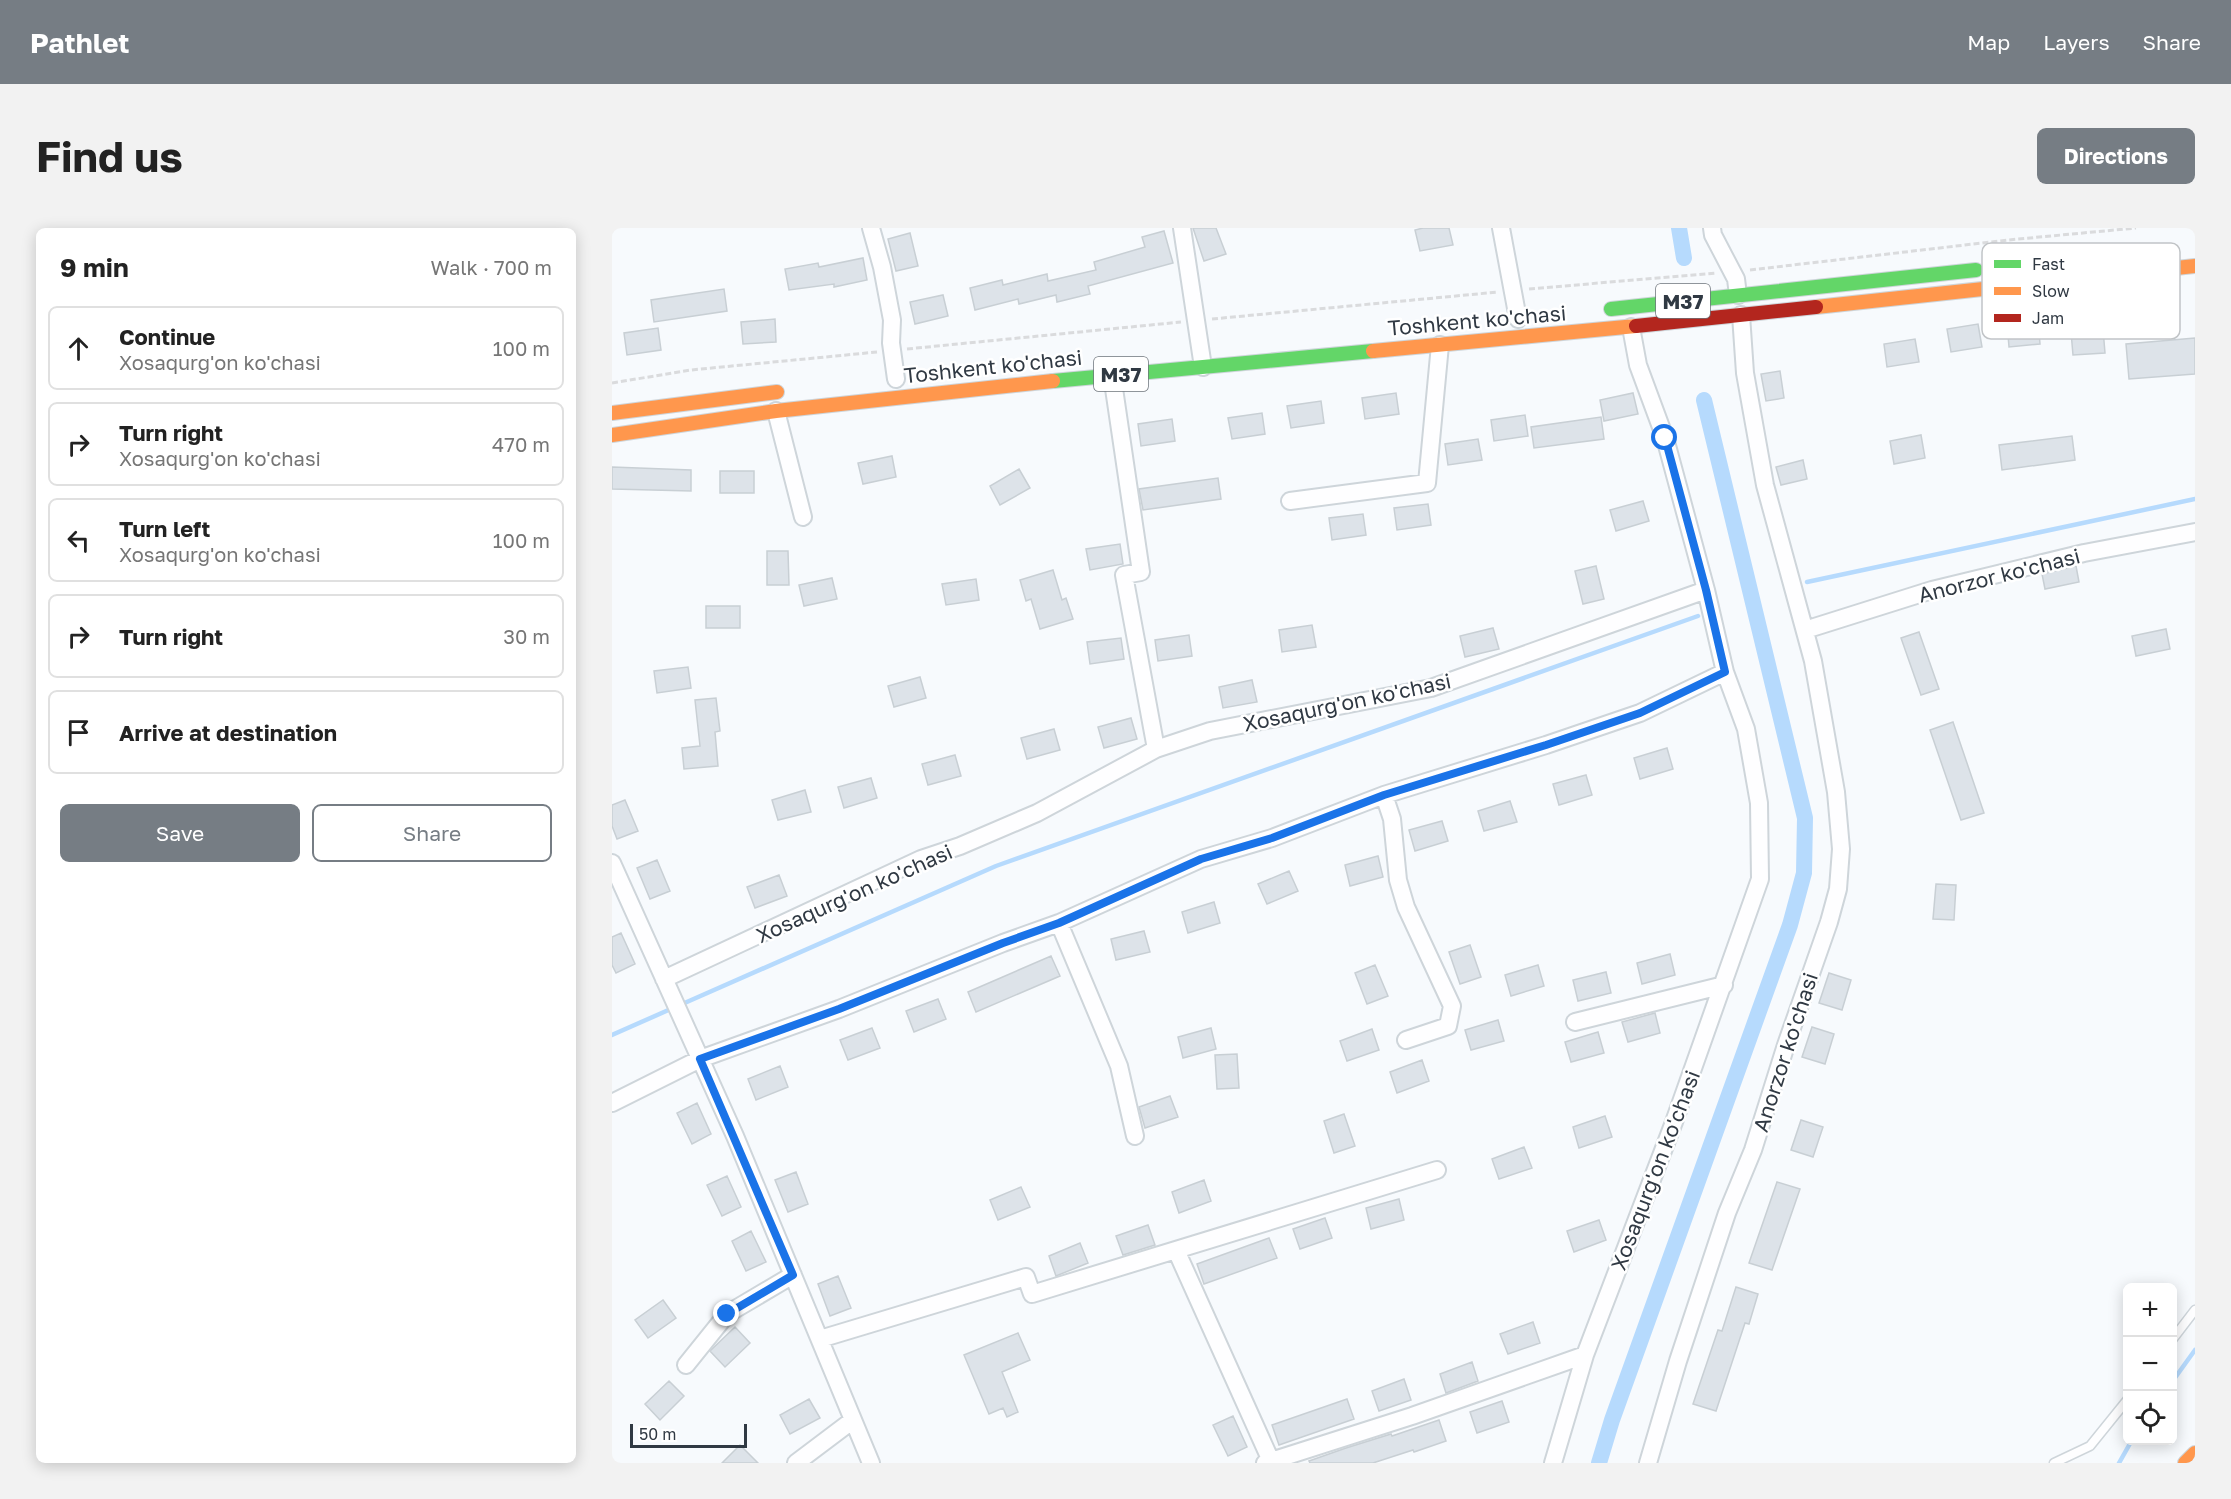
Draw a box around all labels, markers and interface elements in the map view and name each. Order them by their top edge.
text: Pathlet [30,26,130,59]
text: Map [1967,29,2010,55]
text: Layers [2043,29,2110,55]
text: Share [2143,29,2201,55]
button: Directions [2037,128,2195,184]
text: Find us [36,131,183,181]
legend [1982,243,2180,339]
text: 9 min [60,252,129,283]
text: Fast [2032,254,2065,274]
text: Walk · 700 m [431,255,552,279]
text: Slow [2032,281,2070,301]
road number: M37 [1656,284,1710,318]
street label: Toshkent ko'chasi [1387,299,1567,341]
text: Jam [2032,308,2064,328]
text: Continue [119,323,215,350]
icon: ahead [62,332,95,365]
text: 100 m [493,336,550,360]
street label: Toshkent ko'chasi [903,344,1083,388]
text: Xosaqurg'on ko'chasi [119,350,321,374]
road number: M37 [1094,357,1148,391]
text: Turn right [119,419,223,446]
route start [1651,424,1677,450]
icon: right [62,428,95,461]
text: 470 m [492,432,550,456]
text: Xosaqurg'on ko'chasi [119,446,321,470]
text: Turn left [119,515,210,542]
icon: left [62,524,95,557]
text: 100 m [493,528,550,552]
text: Xosaqurg'on ko'chasi [119,542,321,566]
street label: Anorzor ko'chasi [1915,542,2083,608]
icon: right [62,620,95,653]
text: Turn right [119,623,223,650]
text: 30 m [503,624,550,648]
street label: Xosaqurg'on ko'chasi [1241,667,1453,737]
icon: arrive [62,716,95,749]
text: Arrive at destination [119,719,337,746]
button: Save [60,804,300,862]
button: Share [312,804,552,862]
street label: Xosaqurg'on ko'chasi [752,838,956,948]
street label: Anorzor ko'chasi [1747,969,1823,1135]
street label: Xosaqurg'on ko'chasi [1605,1066,1705,1274]
map controls [2123,1283,2177,1445]
button: + [2123,1283,2177,1337]
route end [713,1300,739,1326]
button: − [2123,1337,2177,1391]
button: locate [2123,1391,2177,1445]
scale bar [630,1421,747,1448]
text: 50 m [639,1424,676,1444]

